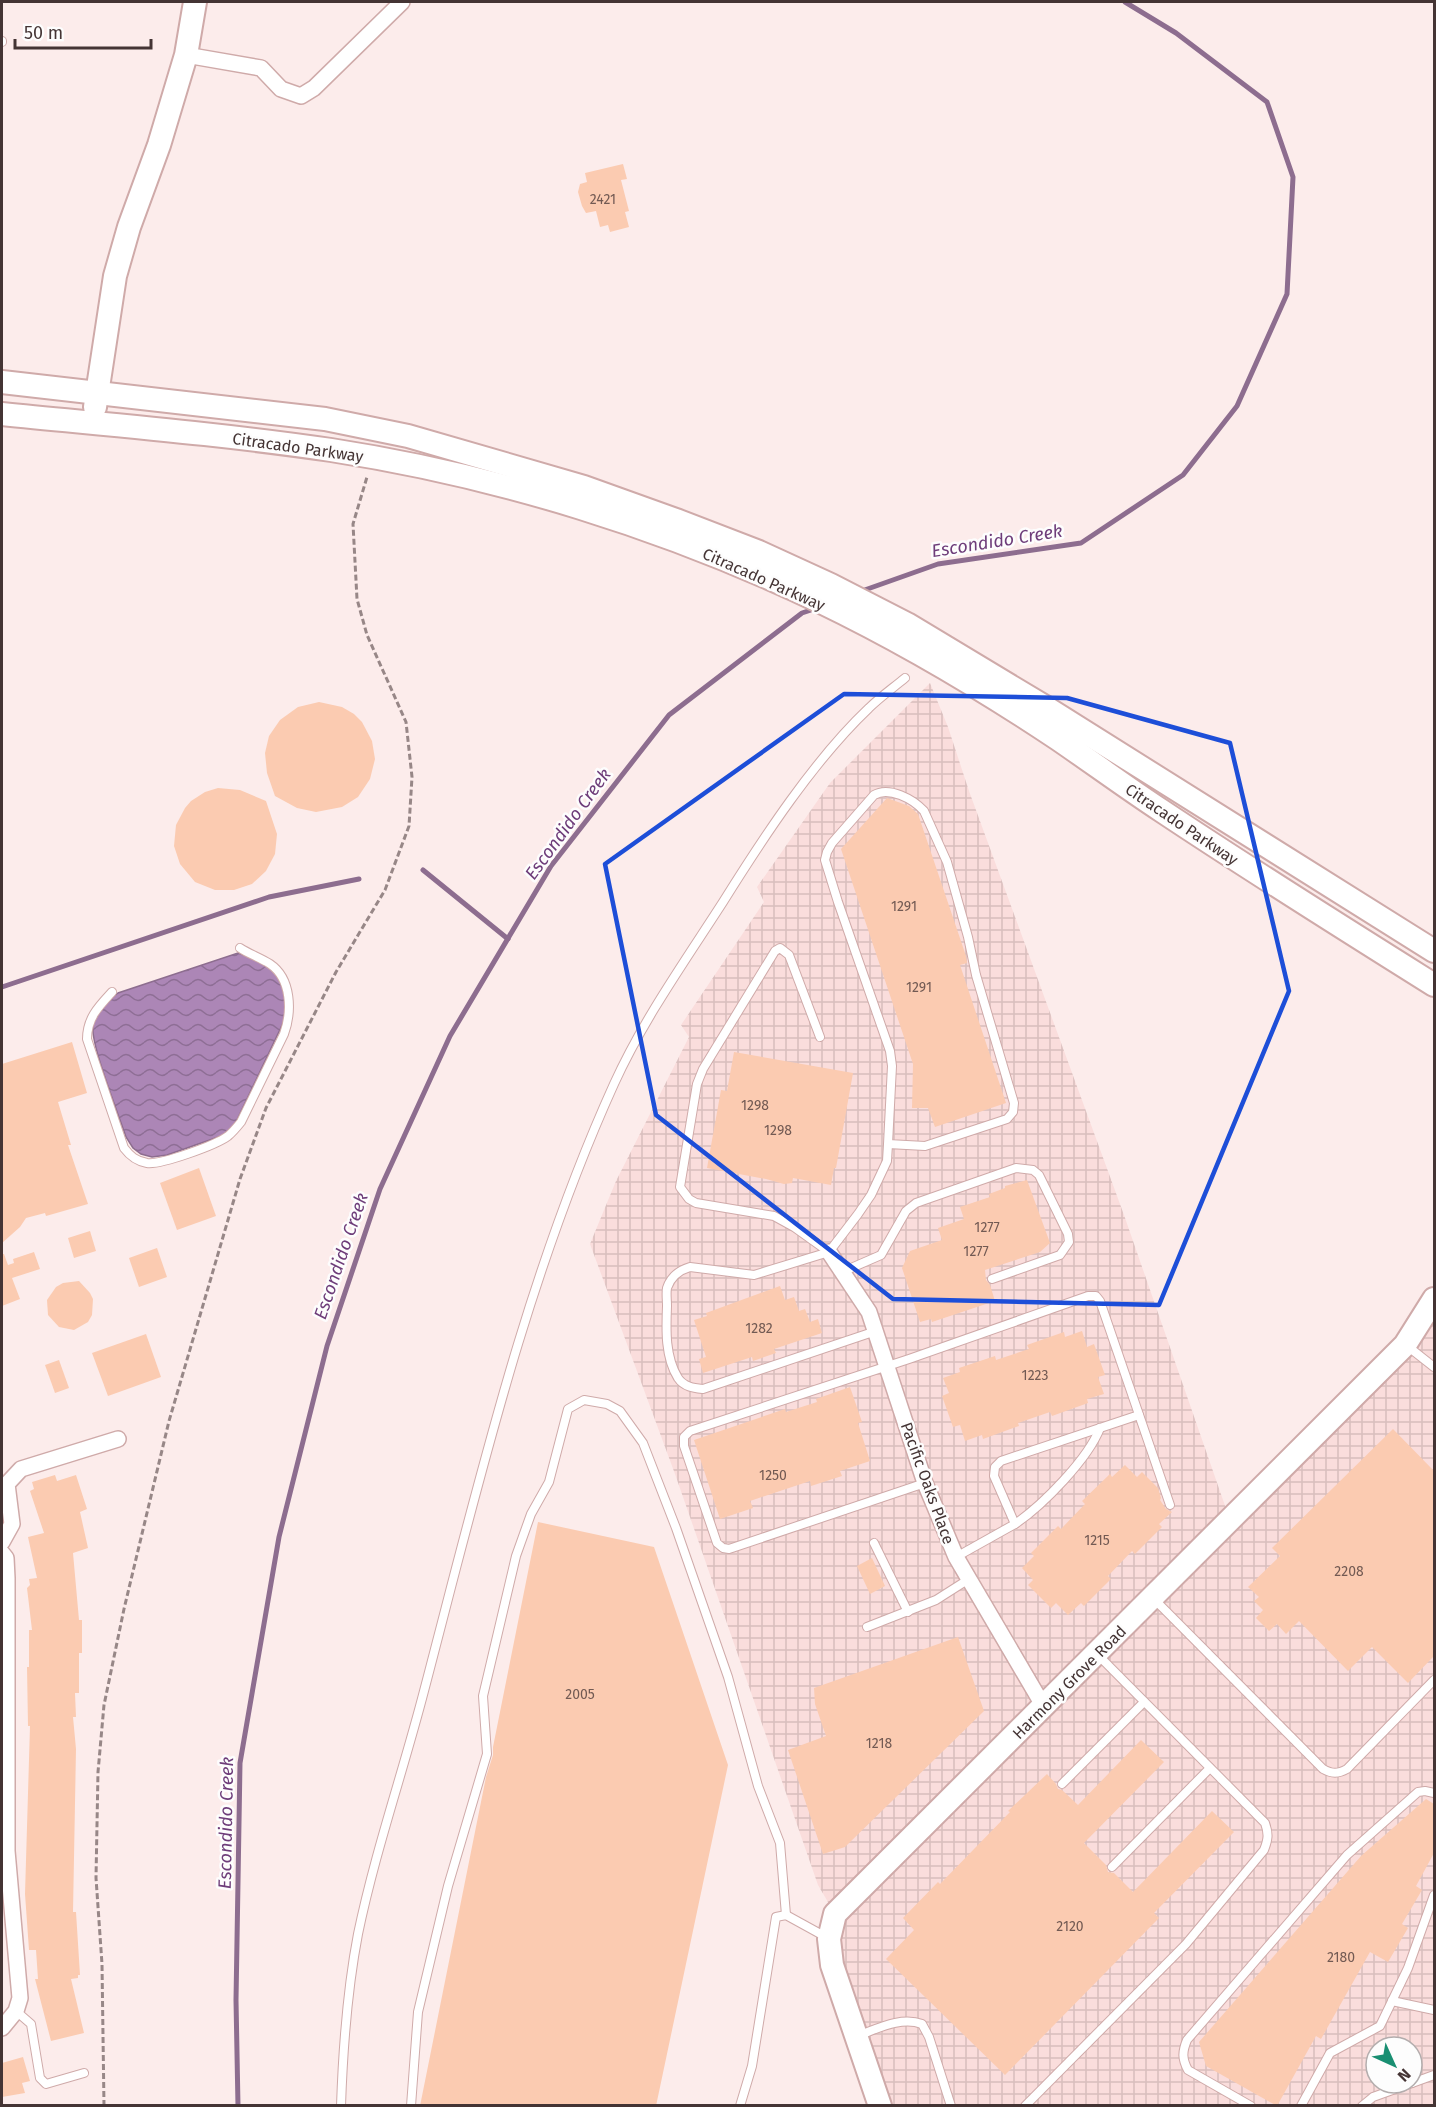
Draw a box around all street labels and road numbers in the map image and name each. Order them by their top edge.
street label: Citracado Parkway [231,429,365,466]
street label: Citracado Parkway [700,544,828,615]
street label: Citracado Parkway [1122,780,1242,869]
street label: Pacific Oaks Place [897,1420,958,1547]
street label: Harmony Grove Road [1009,1622,1130,1743]

